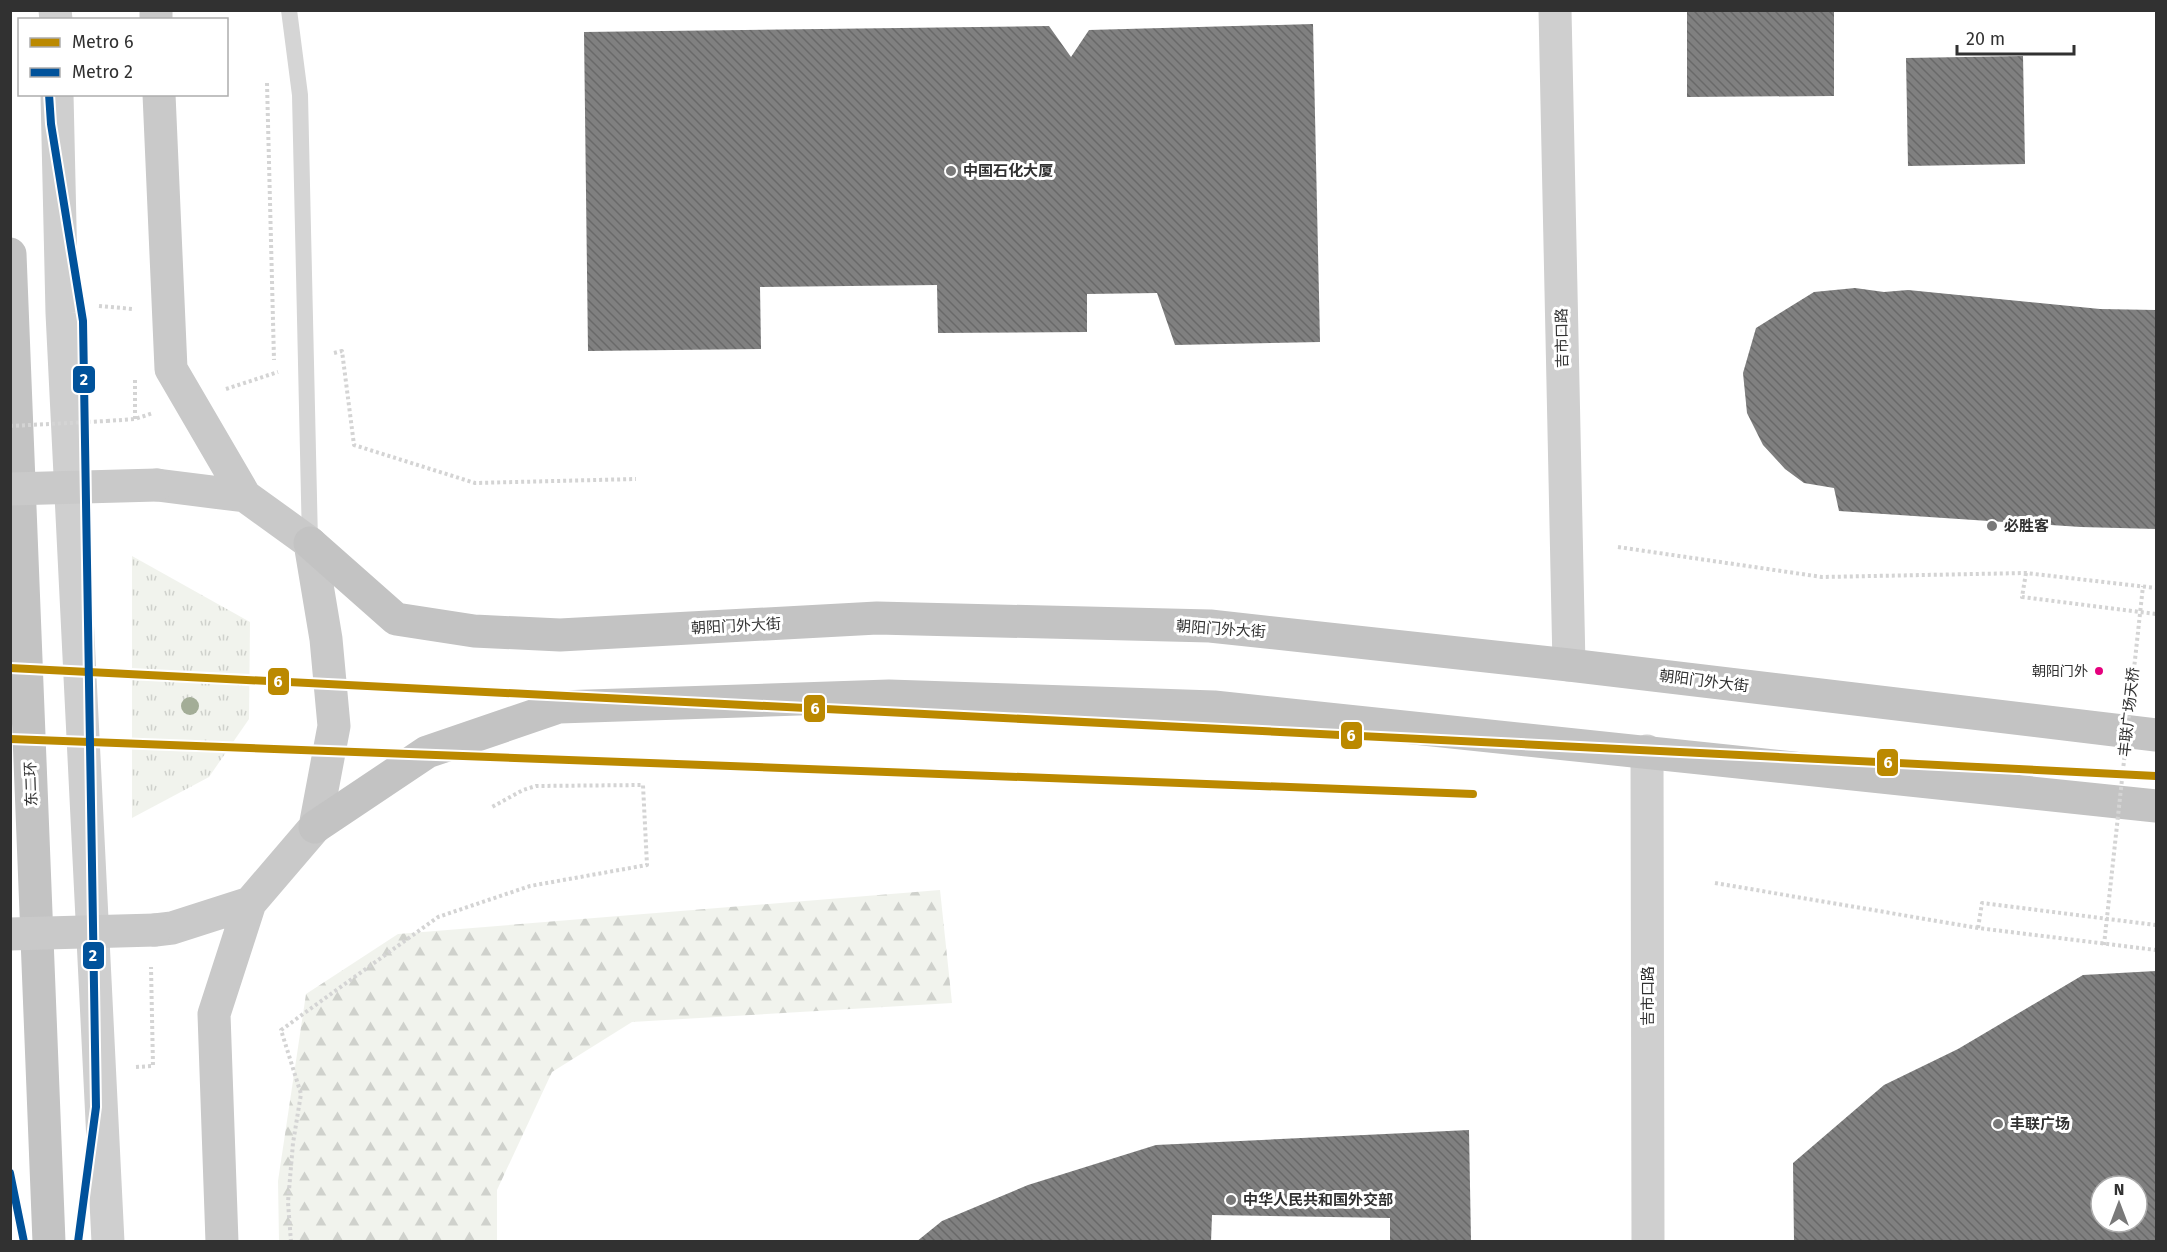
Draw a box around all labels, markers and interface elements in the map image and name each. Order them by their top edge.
legend [18,18,228,96]
scale bar [1957,18,2074,56]
text: 20 m [1966,28,2005,50]
text: Metro 6 [72,31,134,53]
text: Metro 2 [72,61,133,83]
place label: 中国石化大厦 [963,162,1053,180]
marker: 中国石化大厦 [944,164,958,178]
street label: 吉市口路 [1552,308,1572,368]
line badge: 2 [72,365,96,394]
text: 2 [80,370,88,389]
place label: 必胜客 [2004,517,2049,535]
marker: 必胜客 [1985,519,1999,533]
street label: 朝阳门外大街 [691,615,781,637]
street label: 朝阳门外大街 [1175,617,1267,641]
place label: 朝阳门外 [2032,663,2088,680]
marker: 朝阳门外 [2093,665,2105,677]
street label: 丰联广场天桥 [2115,666,2143,758]
line badge: 6 [267,667,290,696]
street label: 朝阳门外大街 [1658,667,1750,695]
text: 6 [273,672,283,691]
line badge: 6 [803,694,826,723]
text: 6 [810,699,820,718]
line badge: 6 [1340,721,1363,750]
text: 6 [1346,726,1356,745]
line badge: 6 [1876,748,1899,777]
text: 6 [1883,753,1893,772]
street label: 东二环 [21,761,41,807]
line badge: 2 [82,941,105,970]
text: 2 [89,946,97,965]
street label: 吉市口路 [1639,966,1657,1026]
place label: 丰联广场 [2010,1115,2070,1133]
marker: 丰联广场 [1991,1117,2005,1131]
north arrow [2089,1174,2149,1234]
text: N [2114,1180,2124,1199]
place label: 中华人民共和国外交部 [1243,1191,1393,1209]
marker: 中华人民共和国外交部 [1224,1193,1238,1207]

